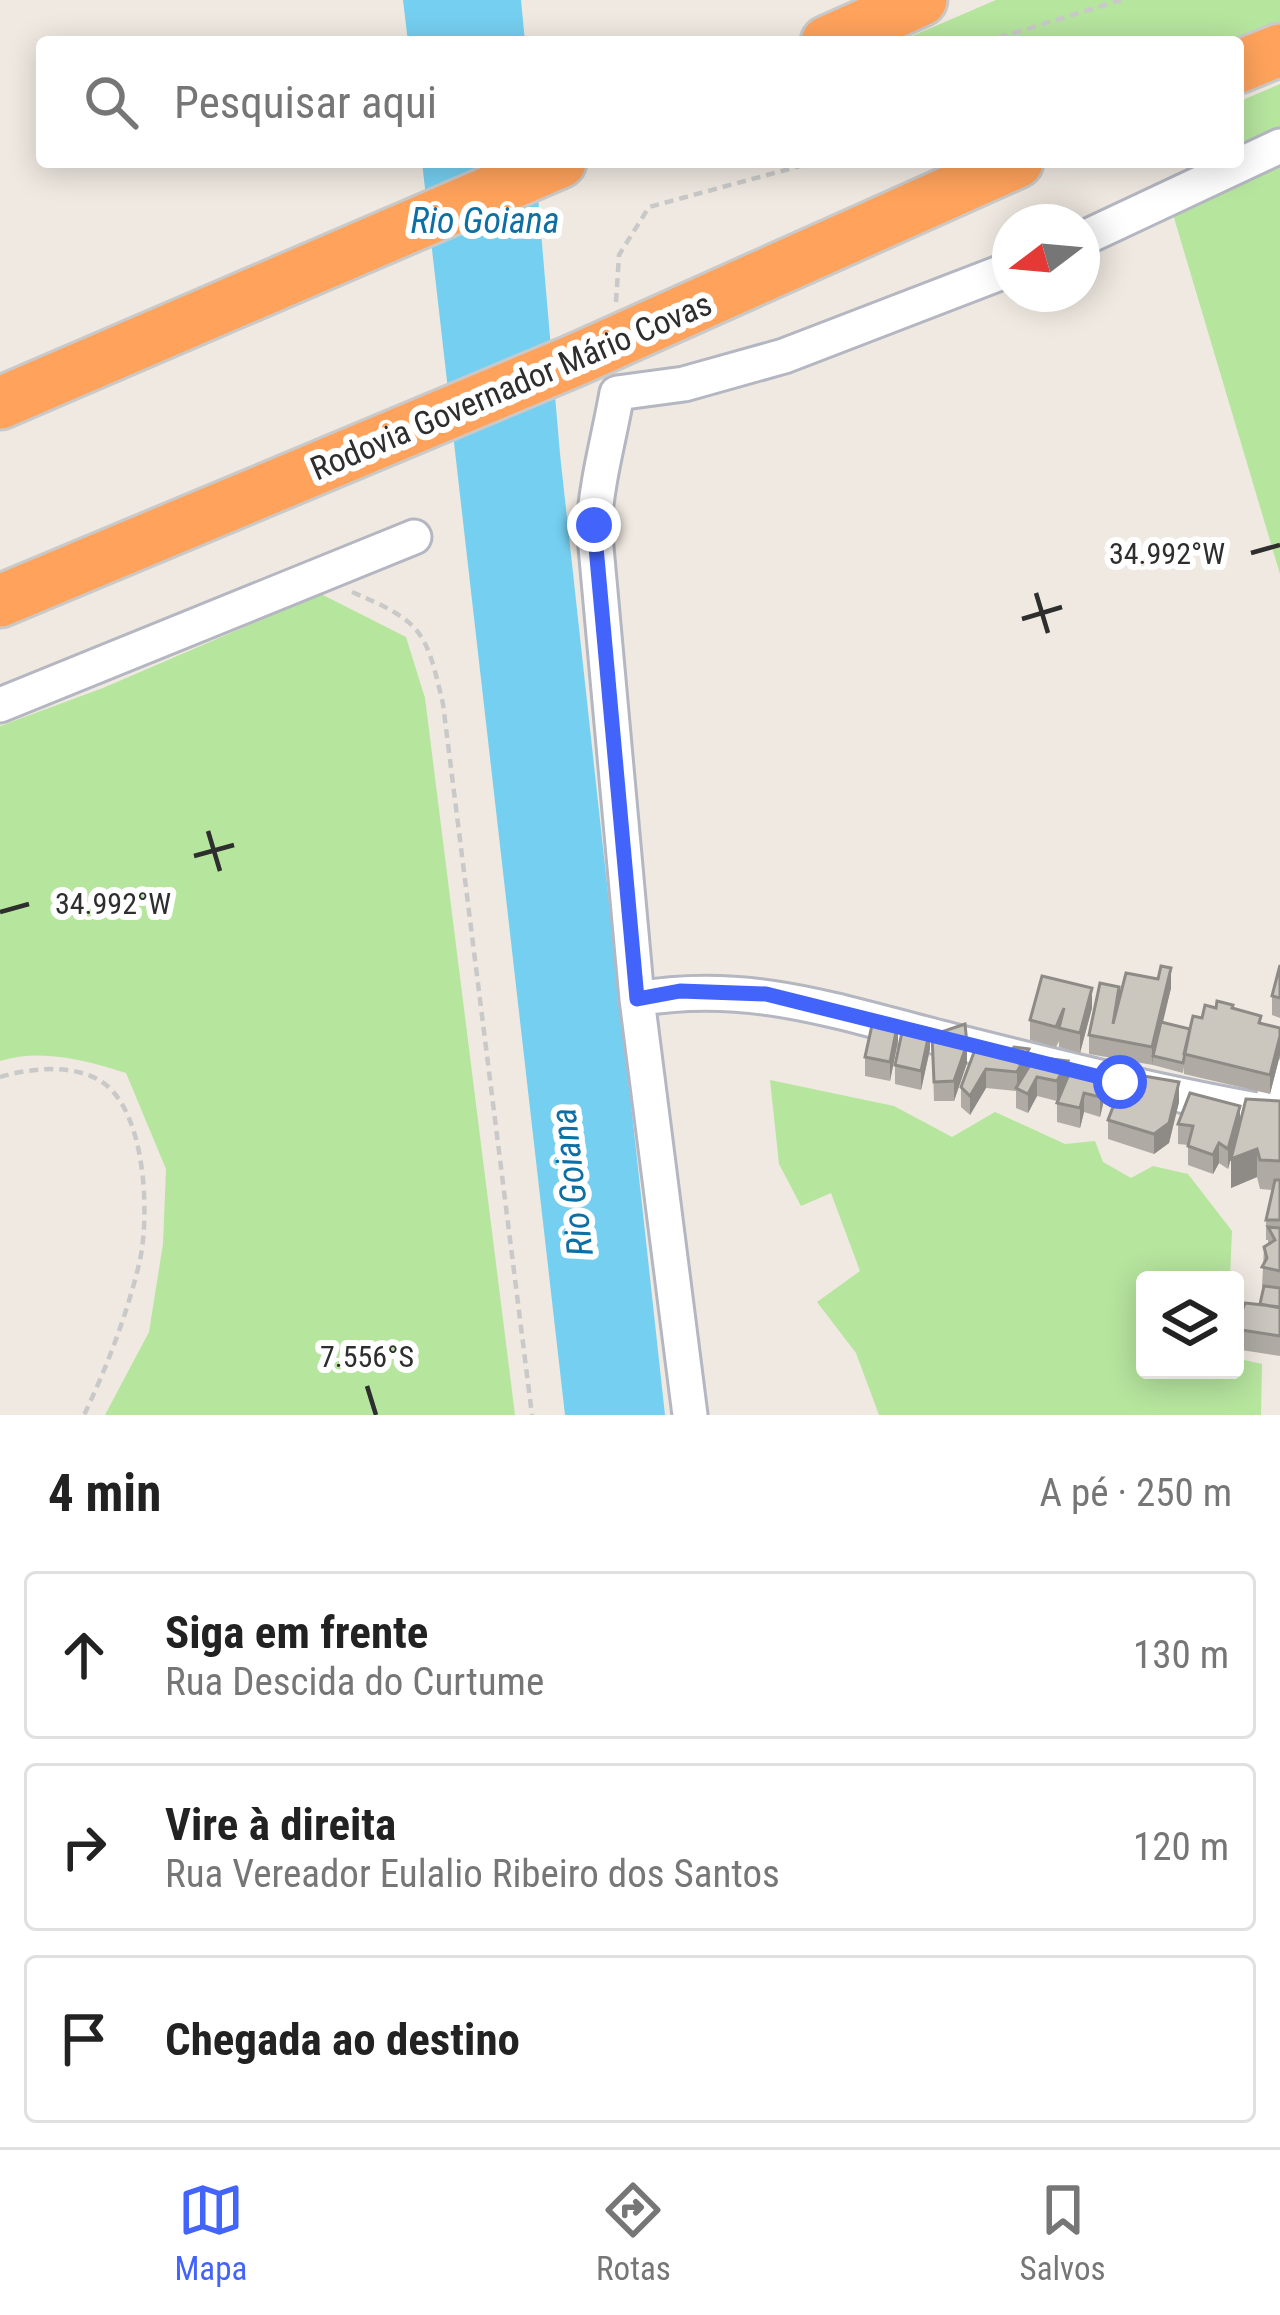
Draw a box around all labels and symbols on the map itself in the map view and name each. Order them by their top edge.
water label: Rio Goiana [411,200,559,242]
north arrow [992,204,1100,312]
street label: Rodovia Governador Mário Covas [305,284,717,488]
route end [567,498,621,552]
text: 34.992°W [1109,536,1225,571]
text: 34.992°W [55,886,171,921]
route start [1093,1055,1147,1109]
water label: Rio Goiana [542,1106,602,1258]
text: 7.556°S [320,1339,414,1374]

